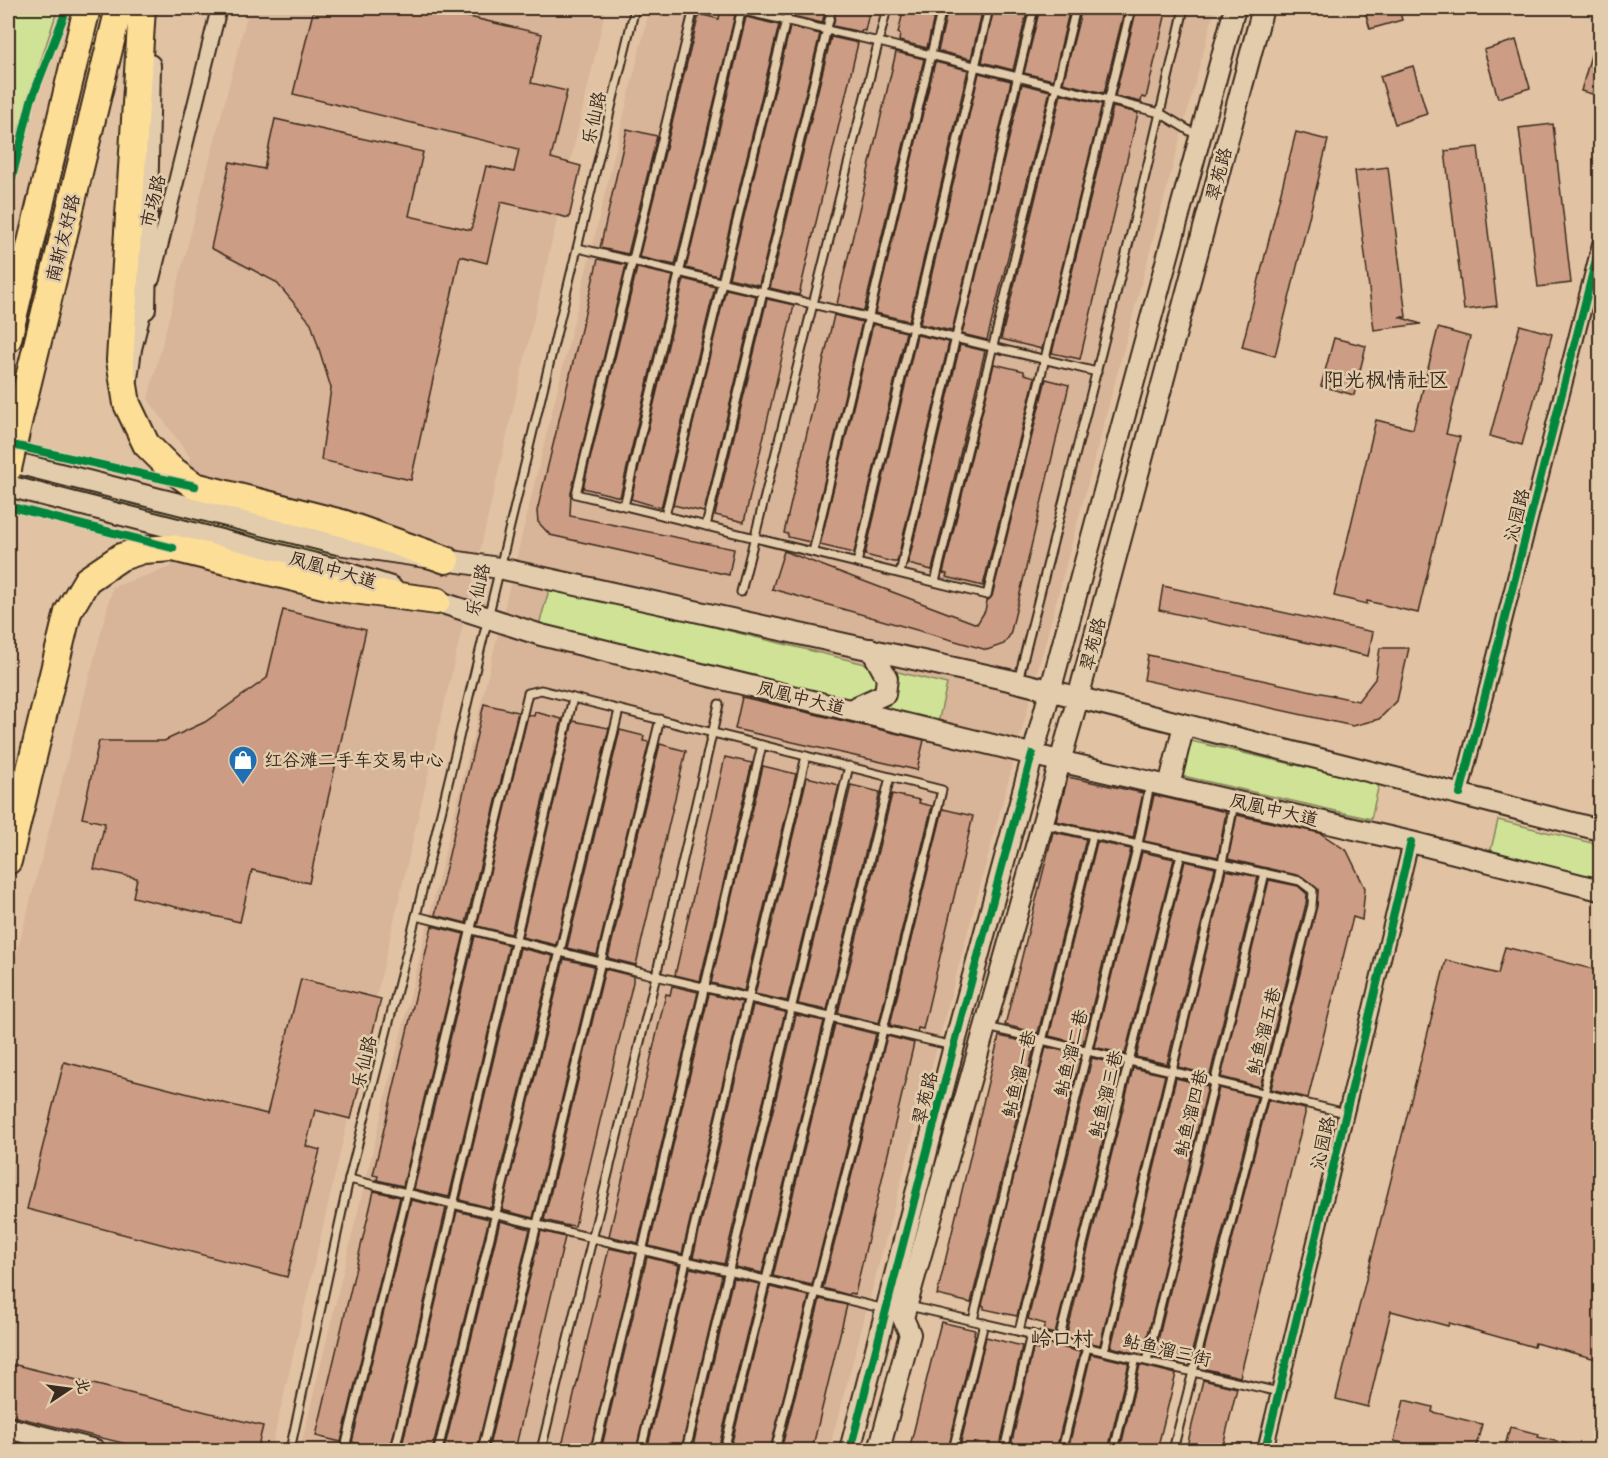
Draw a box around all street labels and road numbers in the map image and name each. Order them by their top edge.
street label: 乐仙路 [572,88,616,148]
street label: 翠苑路 [1197,144,1241,204]
street label: 市场路 [131,171,175,231]
street label: 南斯友好路 [37,190,89,286]
street label: 沁园路 [1495,485,1539,545]
street label: 凤凰中大道 [285,542,381,598]
street label: 乐仙路 [456,560,500,620]
street label: 翠苑路 [1071,614,1115,674]
street label: 凤凰中大道 [753,672,849,724]
street label: 凤凰中大道 [1227,784,1321,836]
street label: 鲇鱼溜五巷 [1238,983,1290,1079]
street label: 鲇鱼溜二巷 [1045,1005,1097,1101]
street label: 鲇鱼溜一巷 [993,1026,1045,1122]
street label: 乐仙路 [342,1032,386,1092]
street label: 鲇鱼溜三巷 [1080,1046,1132,1142]
street label: 鲇鱼溜四巷 [1165,1065,1217,1161]
street label: 翠苑路 [903,1068,947,1128]
street label: 沁园路 [1301,1113,1345,1173]
street label: 鲇鱼溜三街 [1120,1324,1214,1376]

